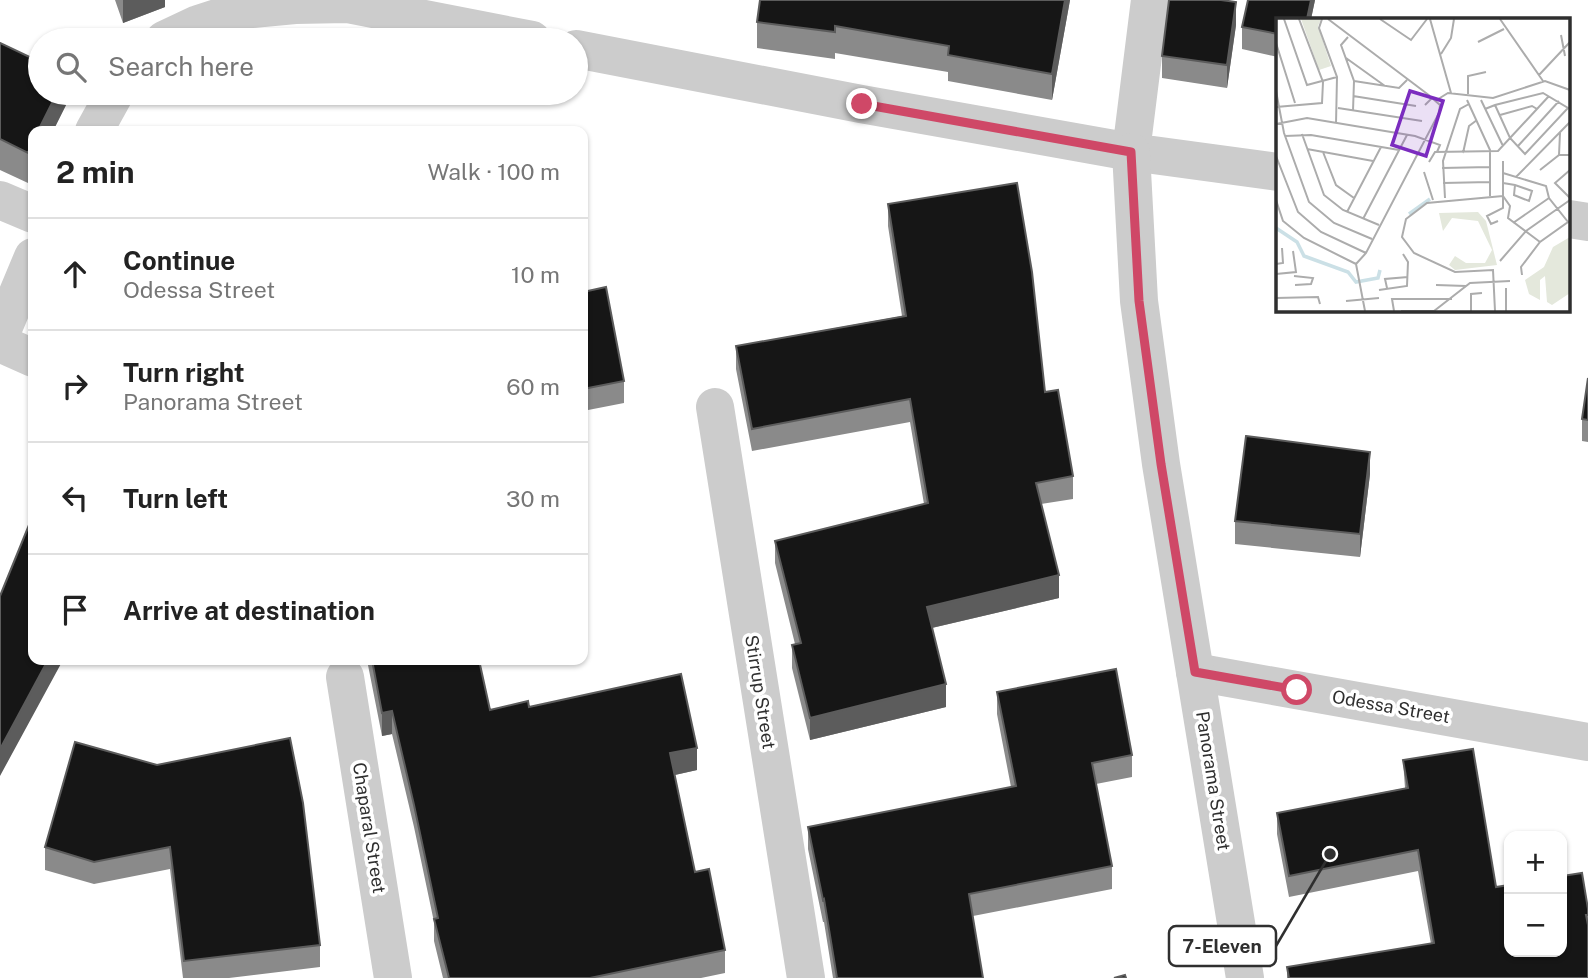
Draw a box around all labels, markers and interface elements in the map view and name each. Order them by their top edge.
inset map [1276,18,1570,312]
search box [28,28,588,105]
icon: search [52,48,90,86]
text: Search here [108,51,254,82]
route end [846,88,877,119]
text: 2 min [56,154,135,190]
text: Walk · 100 m [427,158,560,185]
text: Continue [123,245,235,276]
icon: ahead [56,255,94,293]
text: 10 m [511,261,560,288]
text: Odessa Street [123,276,275,303]
text: Turn right [123,357,245,388]
icon: right [56,367,94,405]
text: 60 m [506,373,560,400]
text: Panorama Street [123,388,303,415]
icon: left [56,479,94,517]
text: Turn left [123,483,228,514]
text: 30 m [506,485,560,512]
icon: arrive [56,591,94,629]
text: Arrive at destination [123,595,375,626]
street label: Stirrup Street [741,633,780,751]
route start [1281,674,1312,705]
street label: Odessa Street [1331,686,1452,727]
street label: Panorama Street [1192,710,1235,852]
street label: Chaparal Street [349,761,390,895]
map controls [1504,831,1567,957]
button: + [1504,831,1567,894]
button: − [1504,894,1567,957]
callout: 7-Eleven [1169,926,1276,966]
text: 7-Eleven [1182,935,1262,957]

